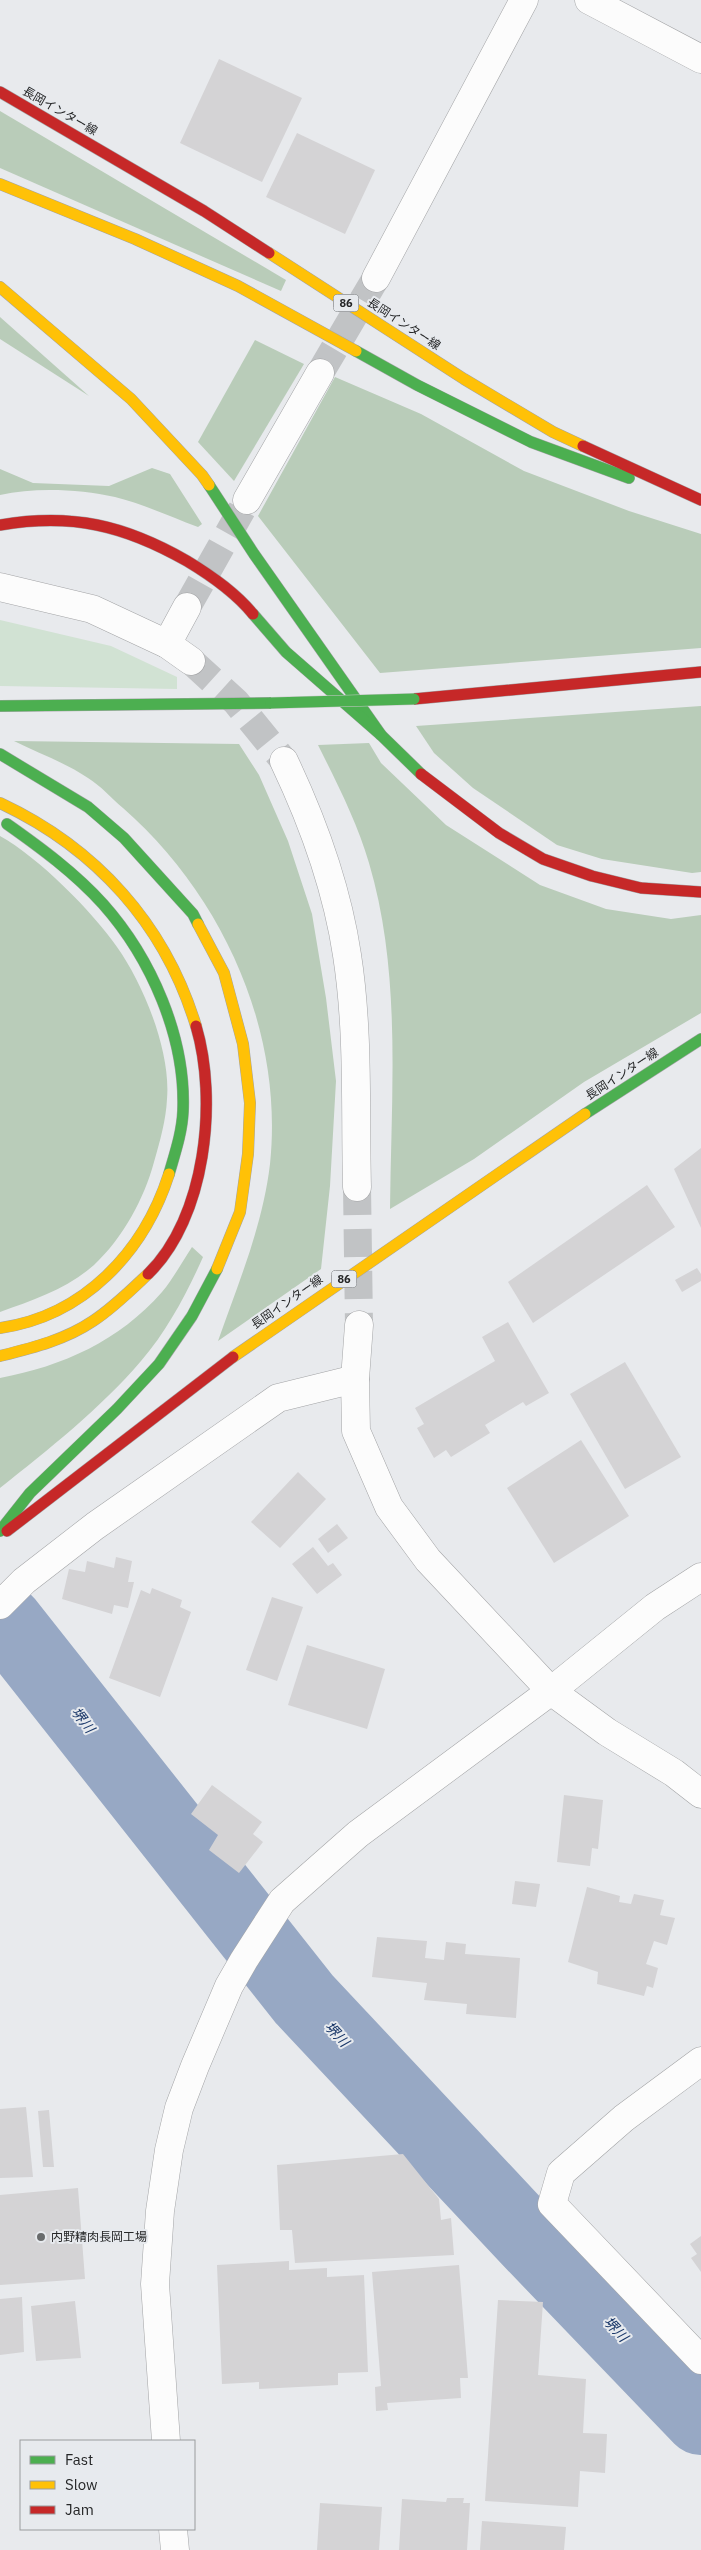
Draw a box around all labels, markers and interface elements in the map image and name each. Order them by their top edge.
street label: 長岡インター線 [20,83,100,138]
road number: 86 [334,294,358,312]
street label: 長岡インター線 [365,294,444,353]
street label: 長岡インター線 [582,1044,661,1103]
road number: 86 [332,1270,356,1288]
street label: 長岡インター線 [248,1271,325,1332]
water label: 堺川 [67,1703,100,1738]
water label: 堺川 [321,2018,354,2052]
place label: 内野精肉長岡工場 [51,2229,147,2244]
marker: 内野精肉長岡工場 [35,2231,47,2243]
water label: 堺川 [600,2313,633,2347]
legend [20,2440,195,2530]
text: Fast [65,2450,93,2469]
text: Slow [65,2475,98,2494]
text: Jam [65,2500,94,2519]

